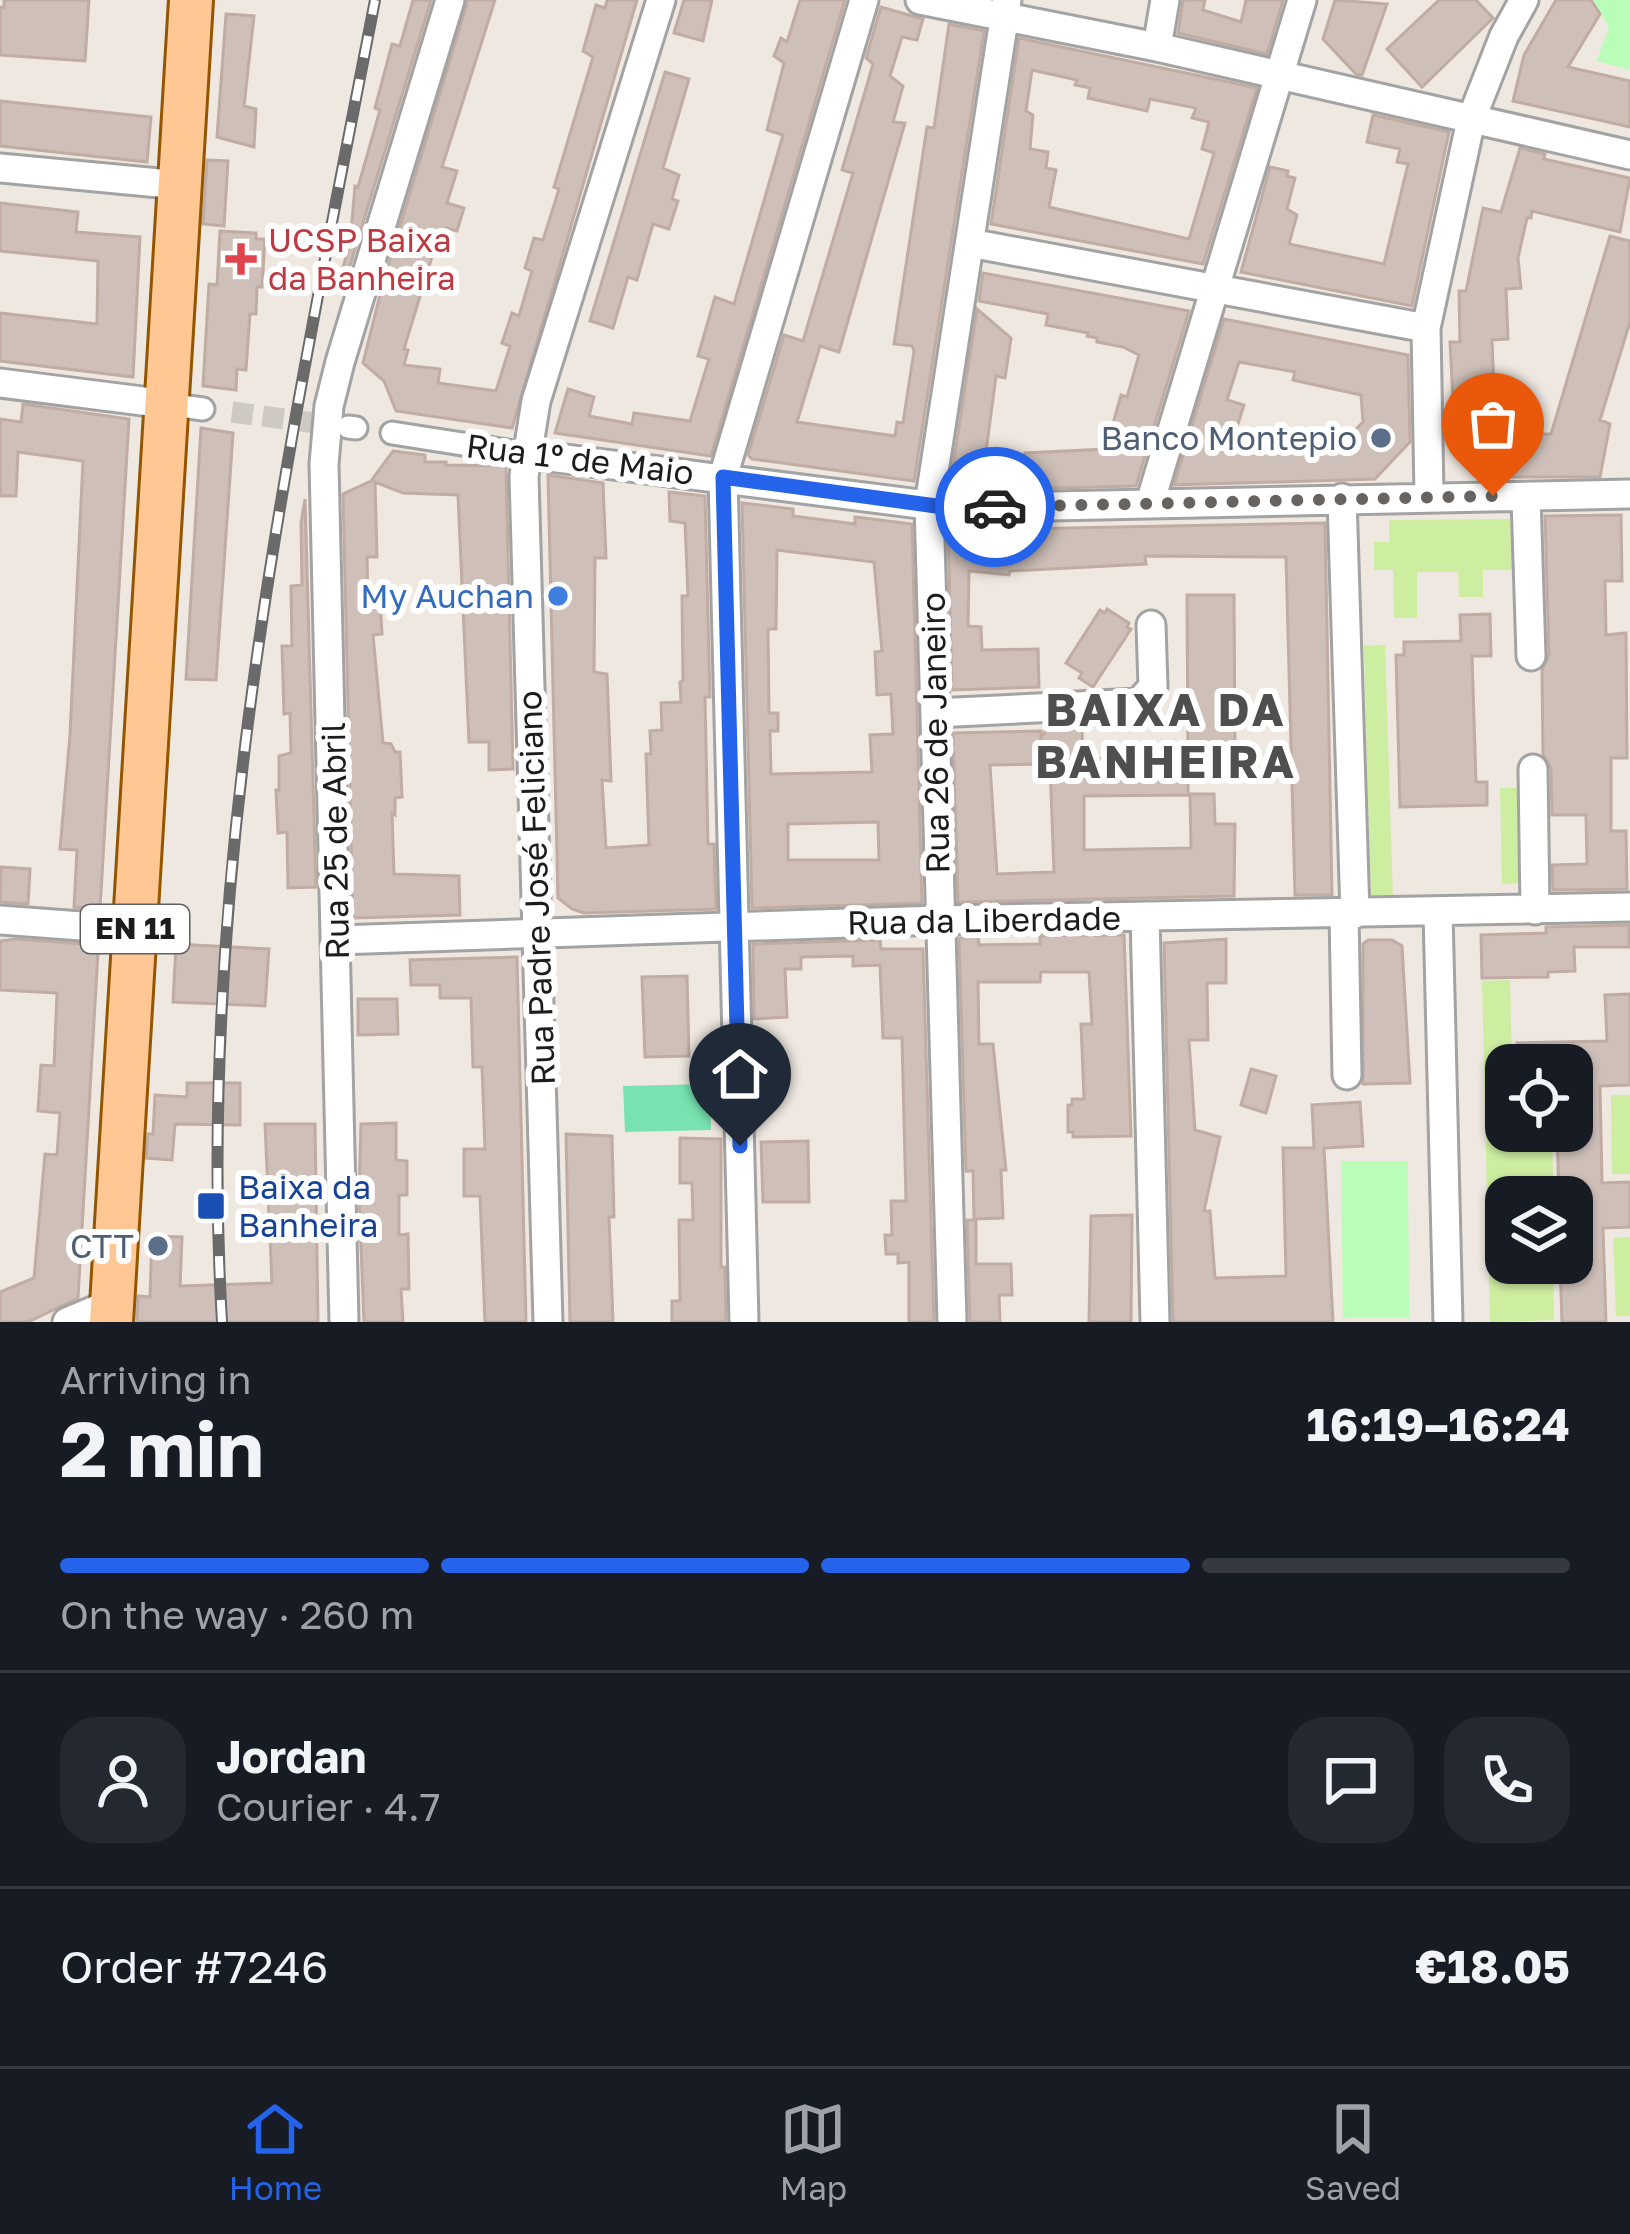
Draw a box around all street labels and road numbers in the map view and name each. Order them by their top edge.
street label: Rua 1º de Maio [464,425,696,492]
street label: Rua 26 de Janeiro [913,592,956,874]
street label: Rua Padre José Feliciano [509,690,562,1086]
street label: Rua 25 de Abril [313,722,356,960]
street label: Rua da Liberdade [847,898,1121,941]
road number: EN 11 [81,905,189,953]

